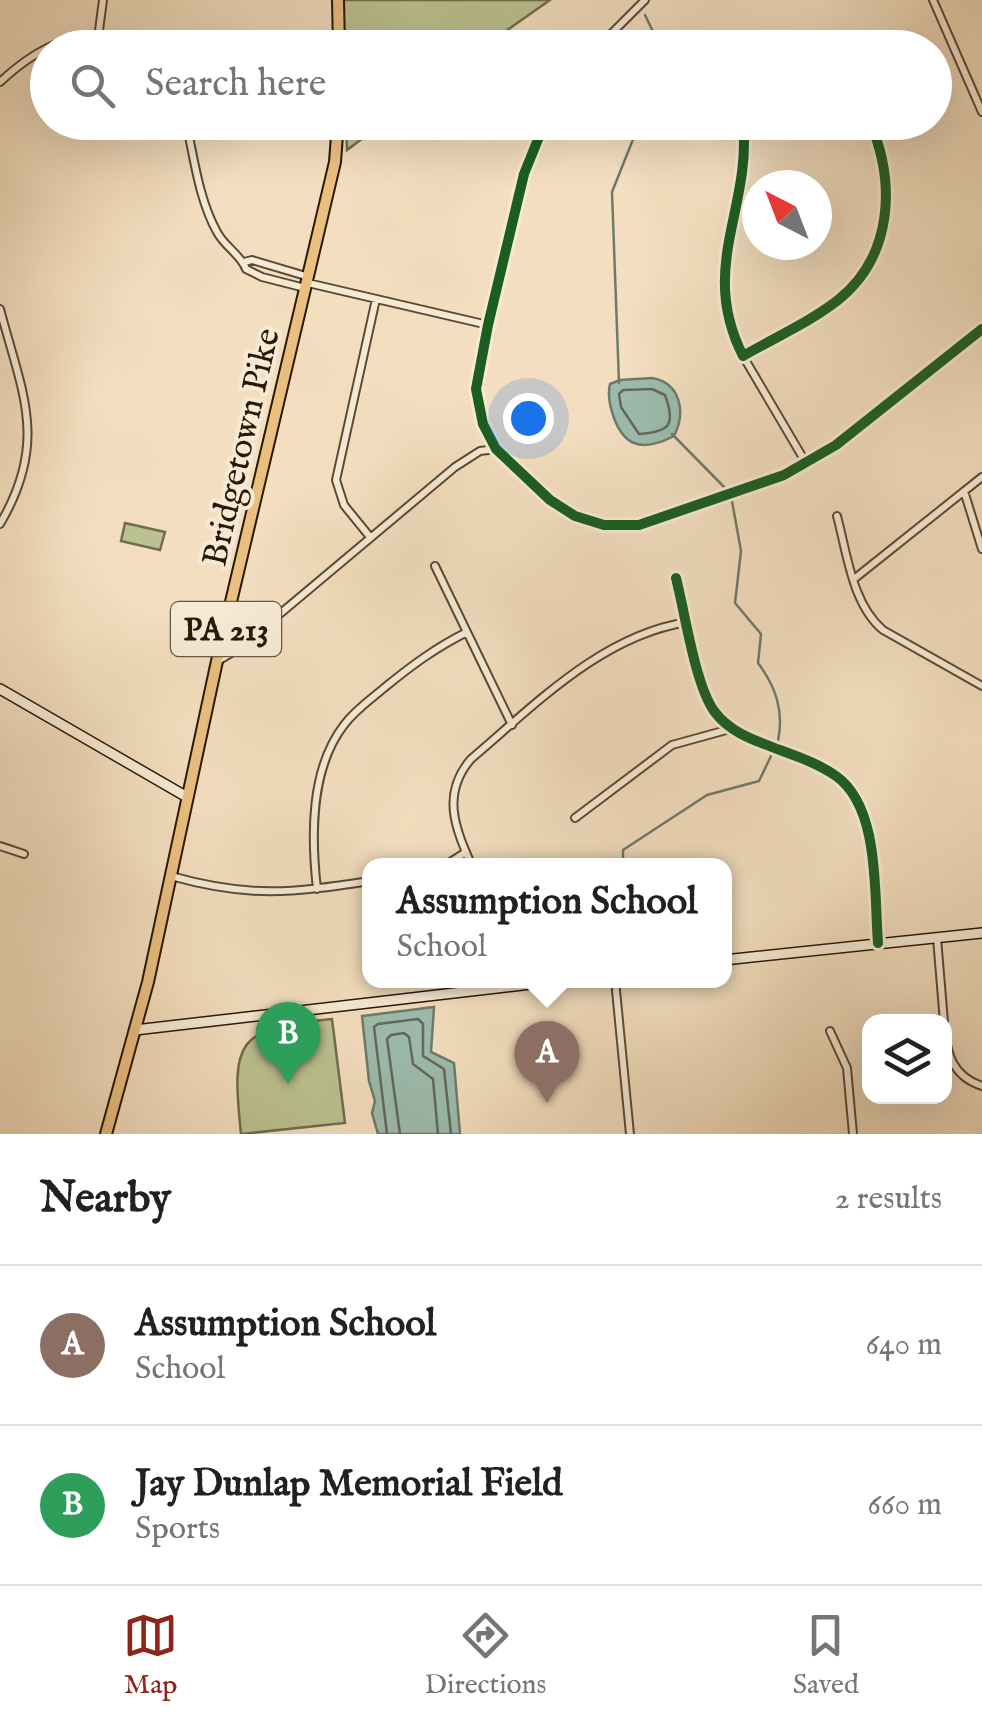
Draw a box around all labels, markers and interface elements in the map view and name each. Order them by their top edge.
search box [30,30,952,140]
icon: search [65,58,120,113]
text: Search here [145,61,326,109]
north arrow [742,170,832,260]
street label: Bridgetown Pike [193,324,292,571]
your location [503,393,554,444]
road number: PA 213 [171,602,281,656]
popup [362,858,732,988]
text: Assumption School [396,879,698,927]
text: School [396,927,487,968]
pin: B [256,1002,320,1084]
map controls [862,1014,952,1104]
button: layers [862,1014,952,1104]
pin: A [514,1020,580,1103]
text: Nearby [40,1173,171,1226]
text: 2 results [835,1179,942,1220]
text: Assumption School [135,1301,436,1349]
text: A [62,1325,83,1366]
text: 640 m [865,1325,942,1366]
text: School [135,1349,225,1390]
text: Jay Dunlap Memorial Field [135,1461,562,1509]
text: B [62,1485,83,1526]
text: 660 m [868,1485,942,1526]
text: Sports [135,1509,220,1550]
tab: Map [123,1608,178,1703]
tab: Directions [424,1608,546,1703]
tab: Saved [793,1608,859,1703]

